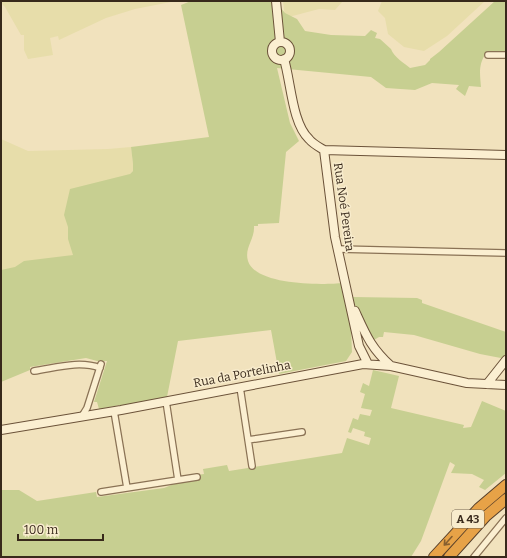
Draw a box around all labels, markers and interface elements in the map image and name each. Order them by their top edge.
street label: Rua Noé Pereira [331,162,357,253]
street label: Rua da Portelinha [192,358,292,390]
road number: A 43 [452,510,484,528]
scale bar [18,516,103,542]
text: 100 m [24,523,59,537]
one-way arrow [444,536,453,546]

